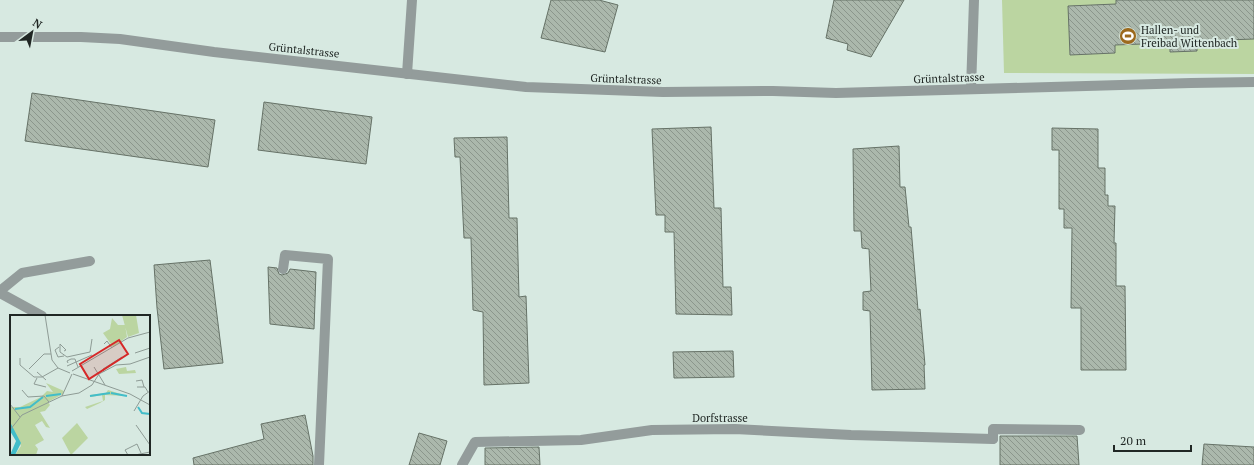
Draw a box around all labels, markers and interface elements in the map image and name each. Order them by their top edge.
north arrow [12,12,52,52]
text: N [30,15,45,32]
place label: Hallen- und Freibad Wittenbach [1141,23,1238,50]
sports icon: Hallen- und Freibad Wittenbach [1118,26,1138,46]
street label: Grüntalstrasse [268,39,341,61]
street label: Grüntalstrasse [913,70,985,86]
street label: Grüntalstrasse [590,71,662,87]
inset map [10,315,150,455]
street label: Dorfstrasse [692,411,748,425]
scale bar [1114,427,1191,453]
text: 20 m [1120,433,1147,448]

